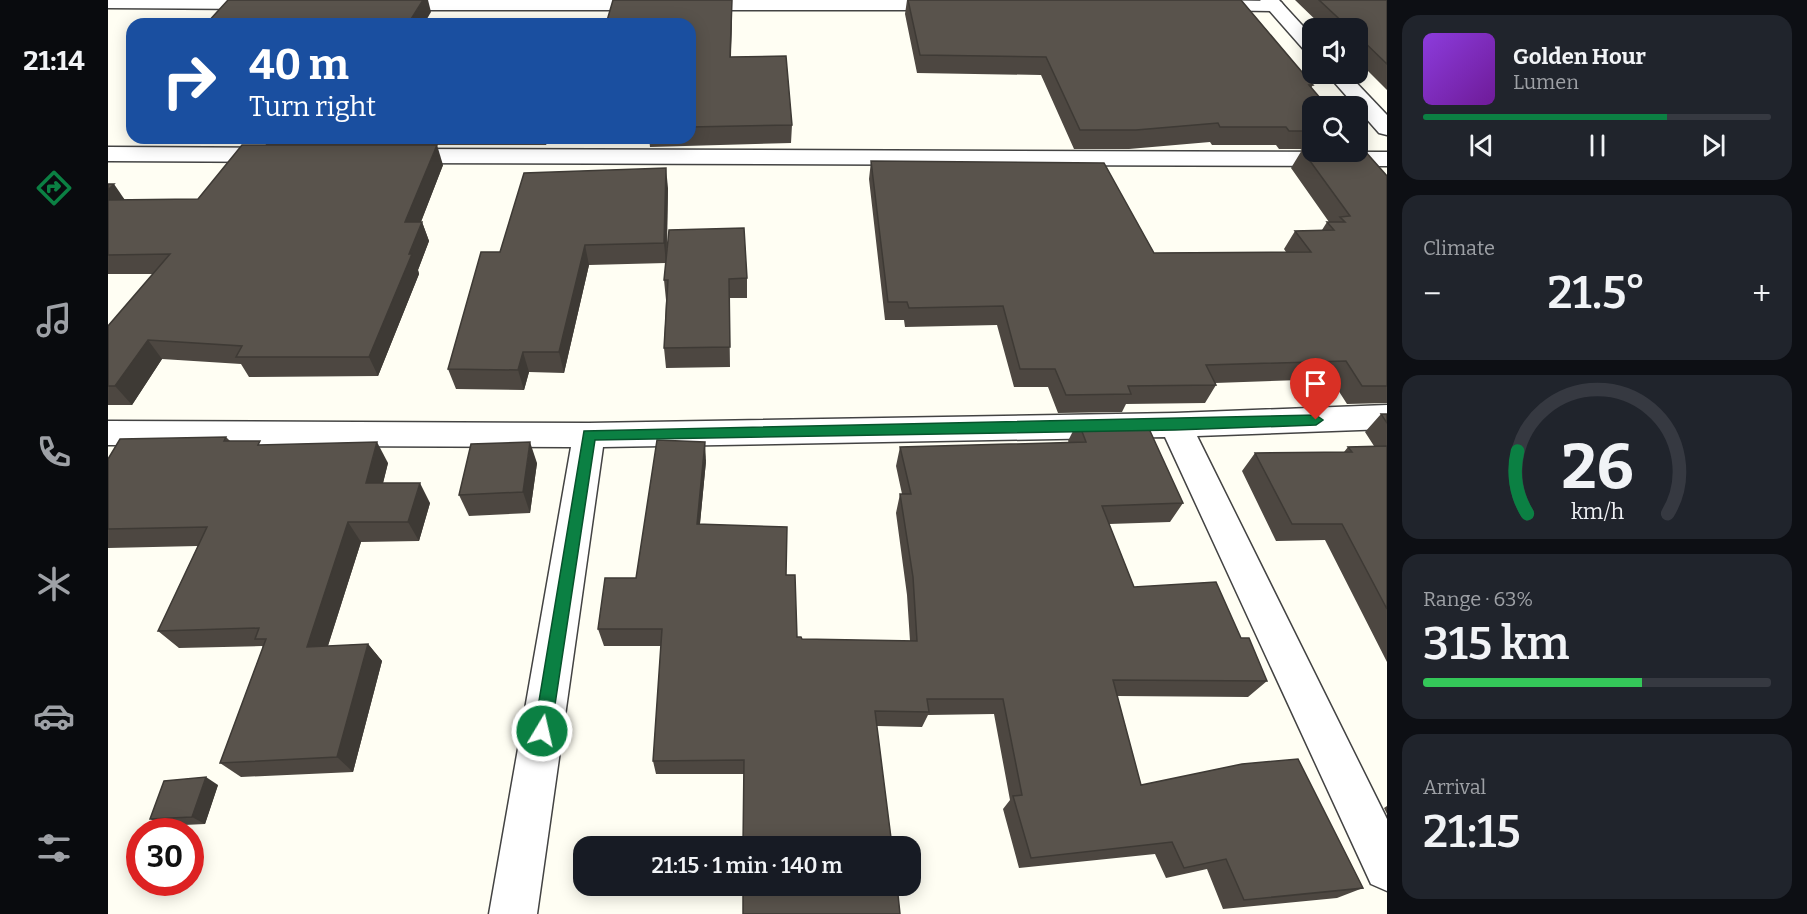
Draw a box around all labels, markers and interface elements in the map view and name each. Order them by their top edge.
map controls [1302,18,1368,162]
button: sound [1302,18,1368,84]
text: 40 m [249,40,349,90]
icon: right [150,42,228,120]
text: Golden Hour [1513,43,1646,70]
text: 21:14 [23,45,85,77]
text: Lumen [1513,70,1579,94]
text: Turn right [249,91,376,123]
button: search [1302,96,1368,162]
icon: previous [1465,129,1498,162]
icon: pause [1581,129,1614,162]
icon: next [1697,129,1730,162]
icon: directions [33,167,75,209]
text: Climate [1423,236,1495,260]
text: 21.5° [1548,266,1646,320]
text: − [1423,274,1441,314]
text: + [1752,274,1771,314]
icon: music [33,299,75,341]
pin [1290,358,1341,420]
icon: arrive [1299,367,1332,400]
text: 26 [1561,430,1633,505]
icon: phone [33,431,75,473]
text: km/h [1570,499,1624,525]
icon: climate [33,563,75,605]
text: Range · 63% [1423,587,1533,611]
text: 315 km [1423,617,1569,671]
icon: car [33,695,75,737]
position arrow [510,699,574,763]
text: Arrival [1423,775,1486,799]
text: 21:15 [1423,805,1521,859]
speed limit sign: 30 [126,818,204,896]
icon: filters [33,827,75,869]
text: 21:15 · 1 min · 140 m [651,852,843,879]

